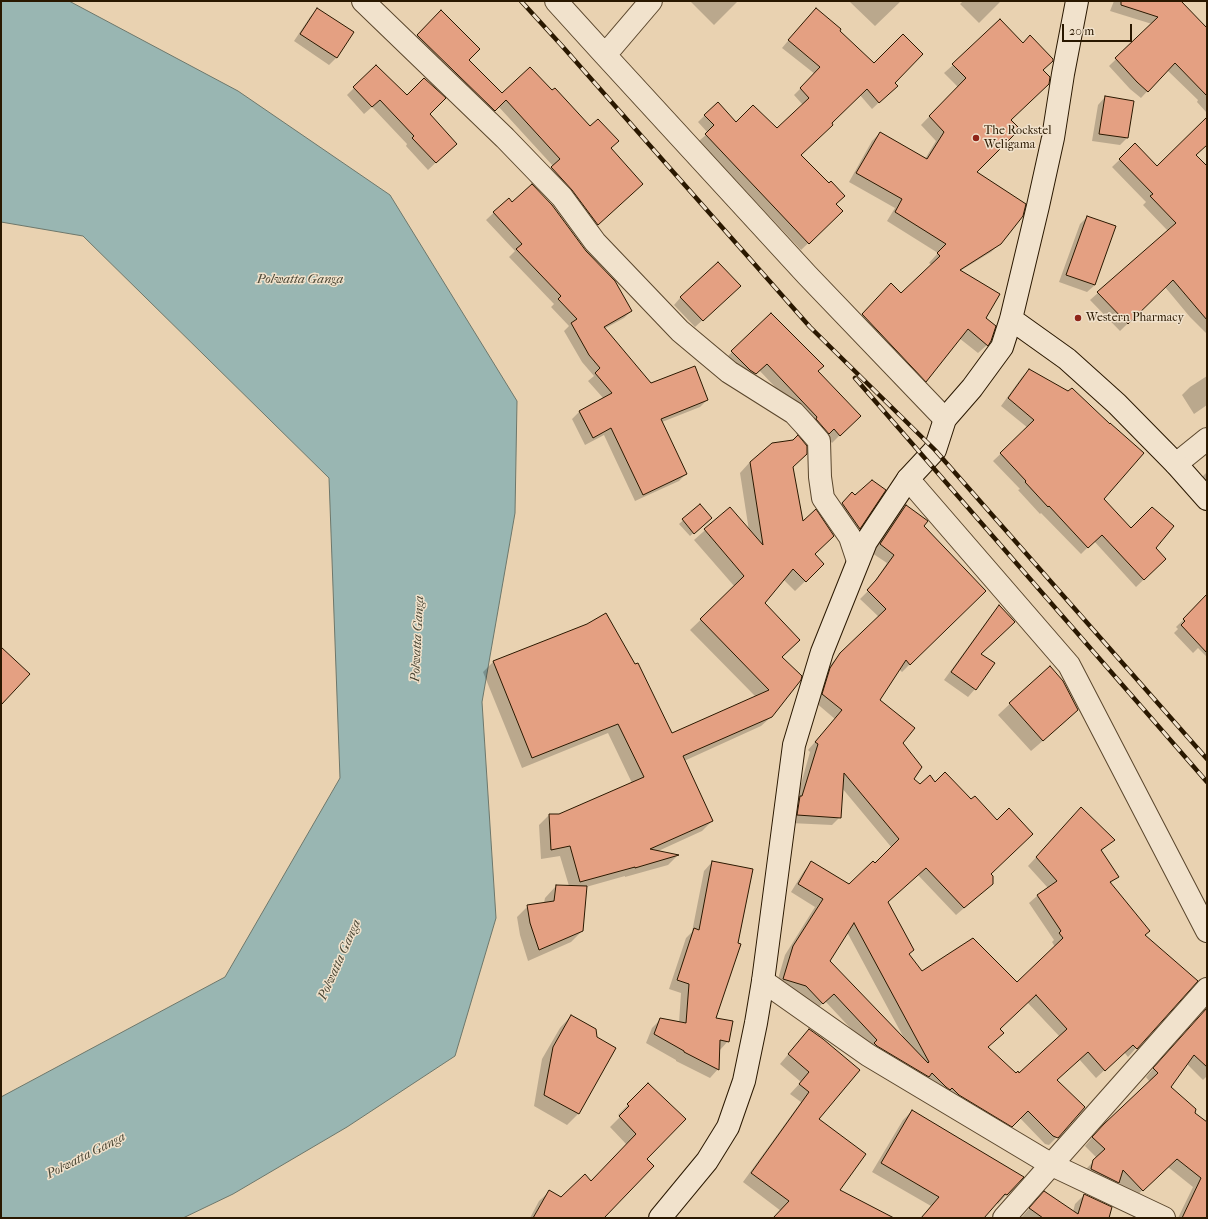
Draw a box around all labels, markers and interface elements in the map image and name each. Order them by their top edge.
scale bar [1064,16,1134,42]
text: 20 m [1069,24,1094,38]
place label: The Rockstel Weligama [984,124,1051,152]
marker: The Rockstel Weligama [971,133,981,143]
water label: Polwatta Ganga [257,272,343,288]
place label: Western Pharmacy [1086,311,1184,325]
marker: Western Pharmacy [1073,313,1083,323]
water label: Polwatta Ganga [408,595,428,683]
water label: Polwatta Ganga [315,917,365,1003]
water label: Polwatta Ganga [44,1129,128,1183]

